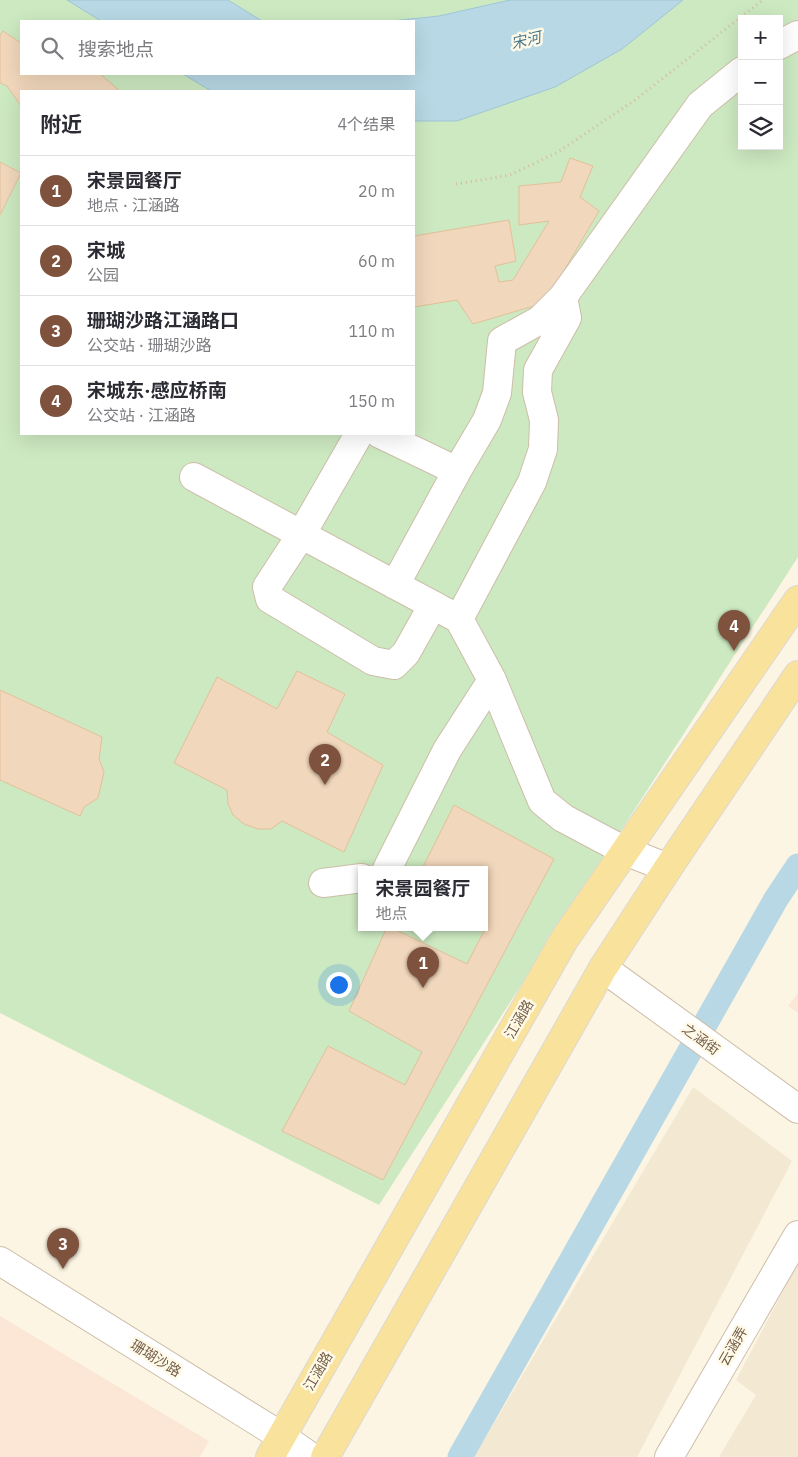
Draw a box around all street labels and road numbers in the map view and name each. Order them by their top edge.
street label: 江涵路 [501,996,537,1042]
street label: 之涵街 [679,1019,723,1059]
street label: 云涵弄 [715,1323,751,1369]
street label: 珊瑚沙路 [127,1336,185,1380]
street label: 江涵路 [300,1348,336,1394]

